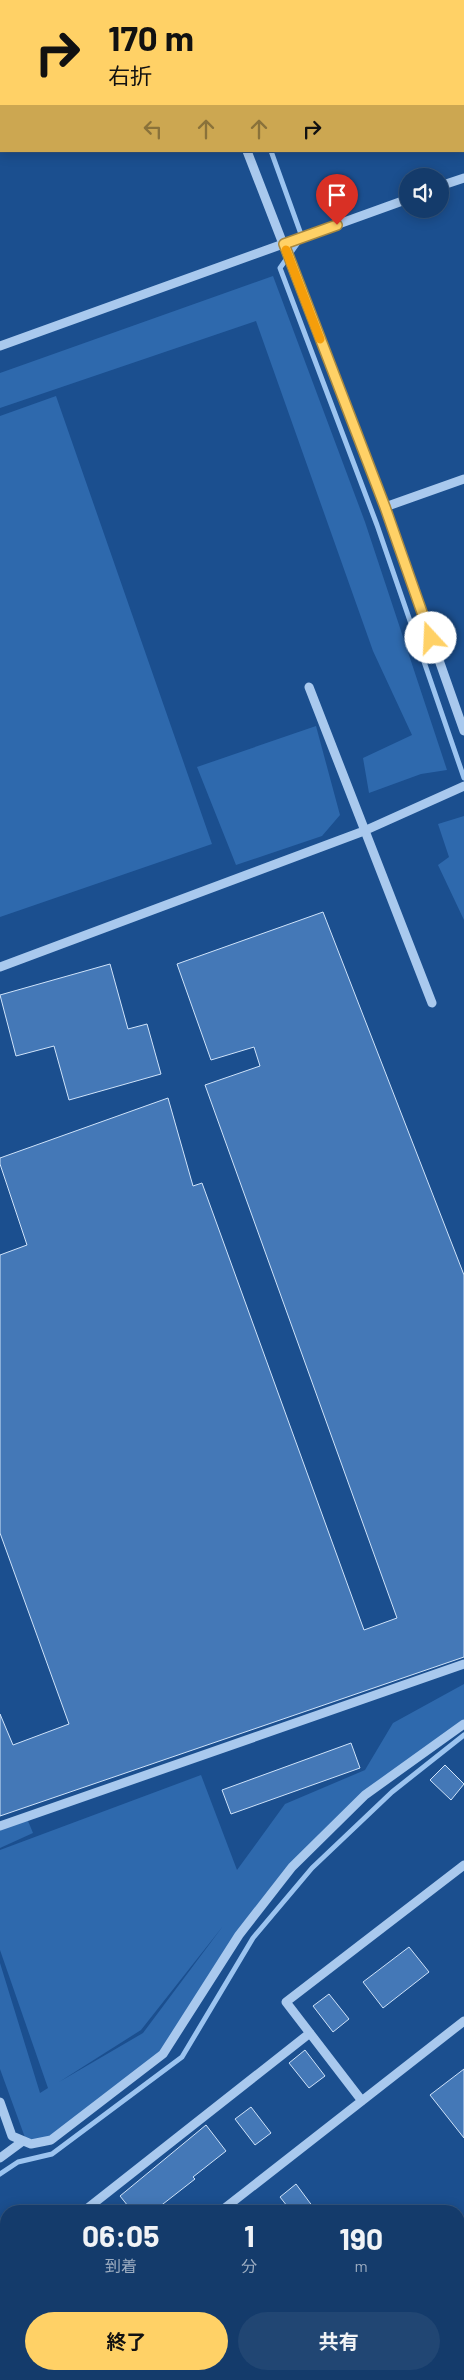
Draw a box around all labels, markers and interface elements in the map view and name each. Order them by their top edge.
text: 170 m [108,16,194,58]
icon: right [25,20,90,85]
text: 右折 [108,62,152,88]
icon: left [139,115,167,143]
icon: ahead [192,115,220,143]
icon: ahead [245,115,273,143]
icon: right [298,115,326,143]
map controls [399,168,449,218]
button: sound [399,168,449,218]
pin [316,174,358,225]
icon: arrive [323,181,351,209]
position arrow [404,611,456,663]
text: 06:05 [82,2217,159,2253]
text: 1 [244,2217,255,2253]
text: 190 [339,2220,383,2256]
text: 到着 [105,2256,137,2275]
text: 分 [241,2256,257,2275]
text: m [355,2256,368,2275]
button: 終了 [25,2312,228,2370]
button: 共有 [238,2312,440,2370]

